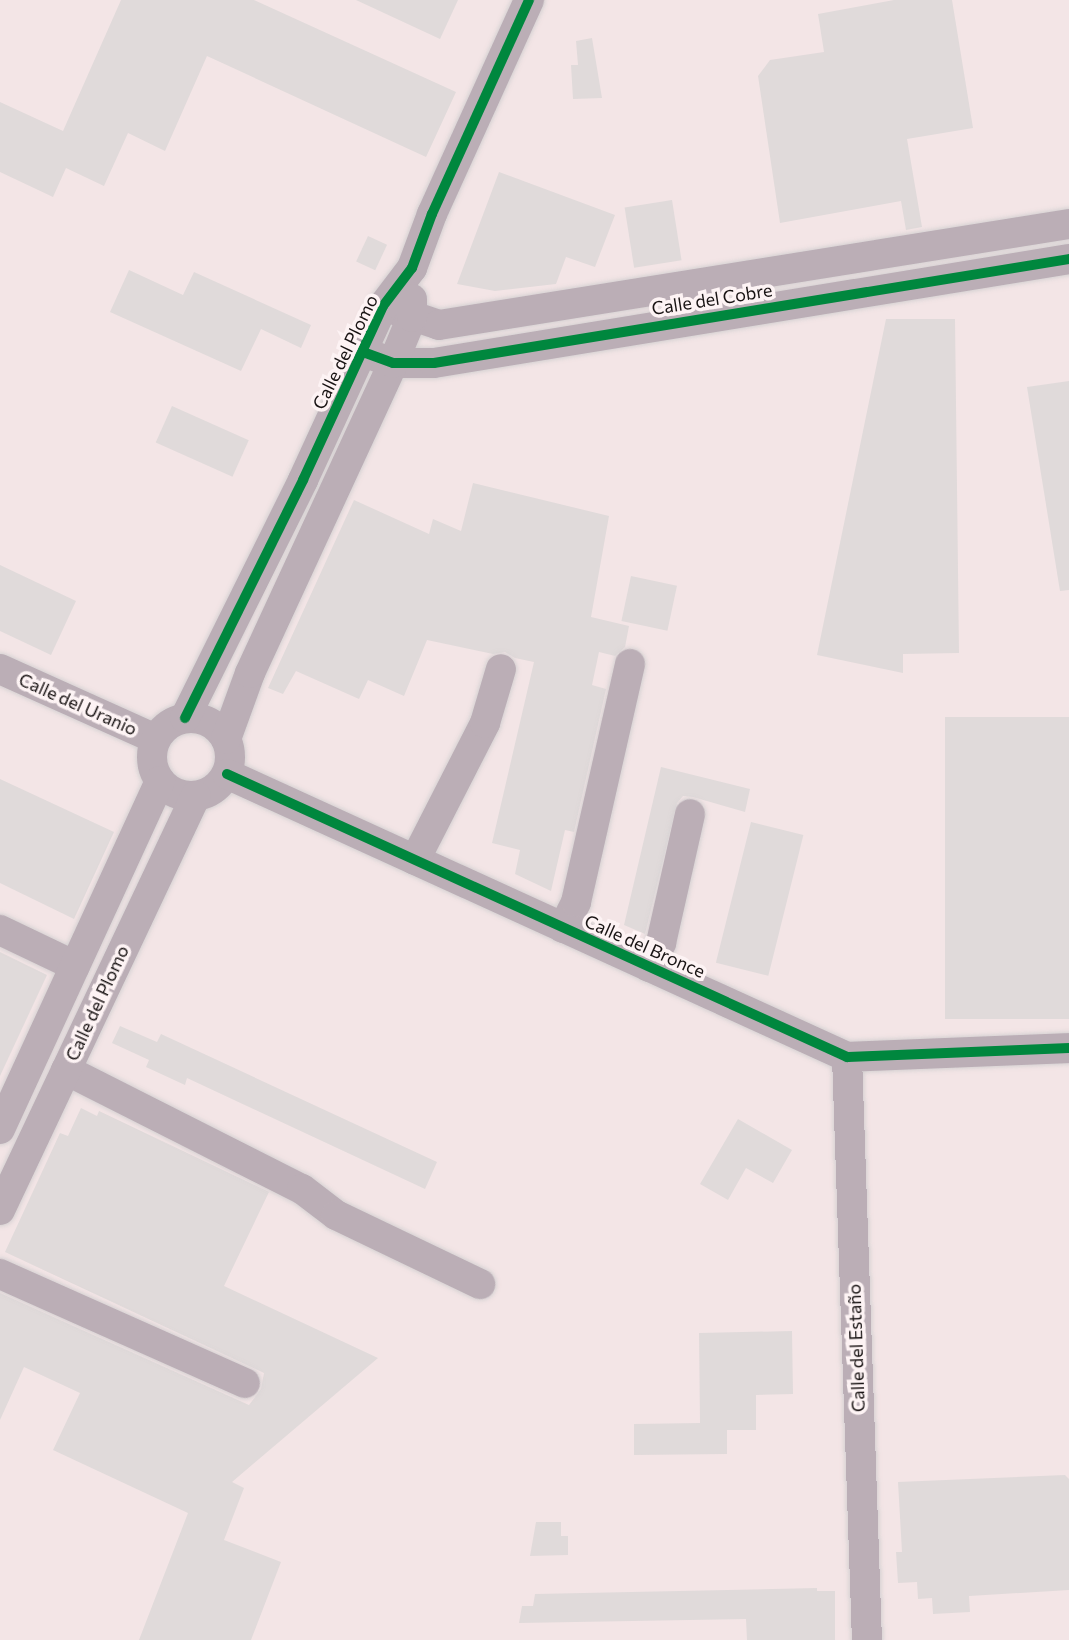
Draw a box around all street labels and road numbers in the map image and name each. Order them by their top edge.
street label: Calle del Cobre [650,279,774,319]
street label: Calle del Plomo [308,291,382,413]
street label: Calle del Uranio [16,668,140,740]
street label: Calle del Bronce [581,910,709,982]
street label: Calle del Plomo [61,942,133,1064]
street label: Calle del Estaño [843,1283,869,1413]

